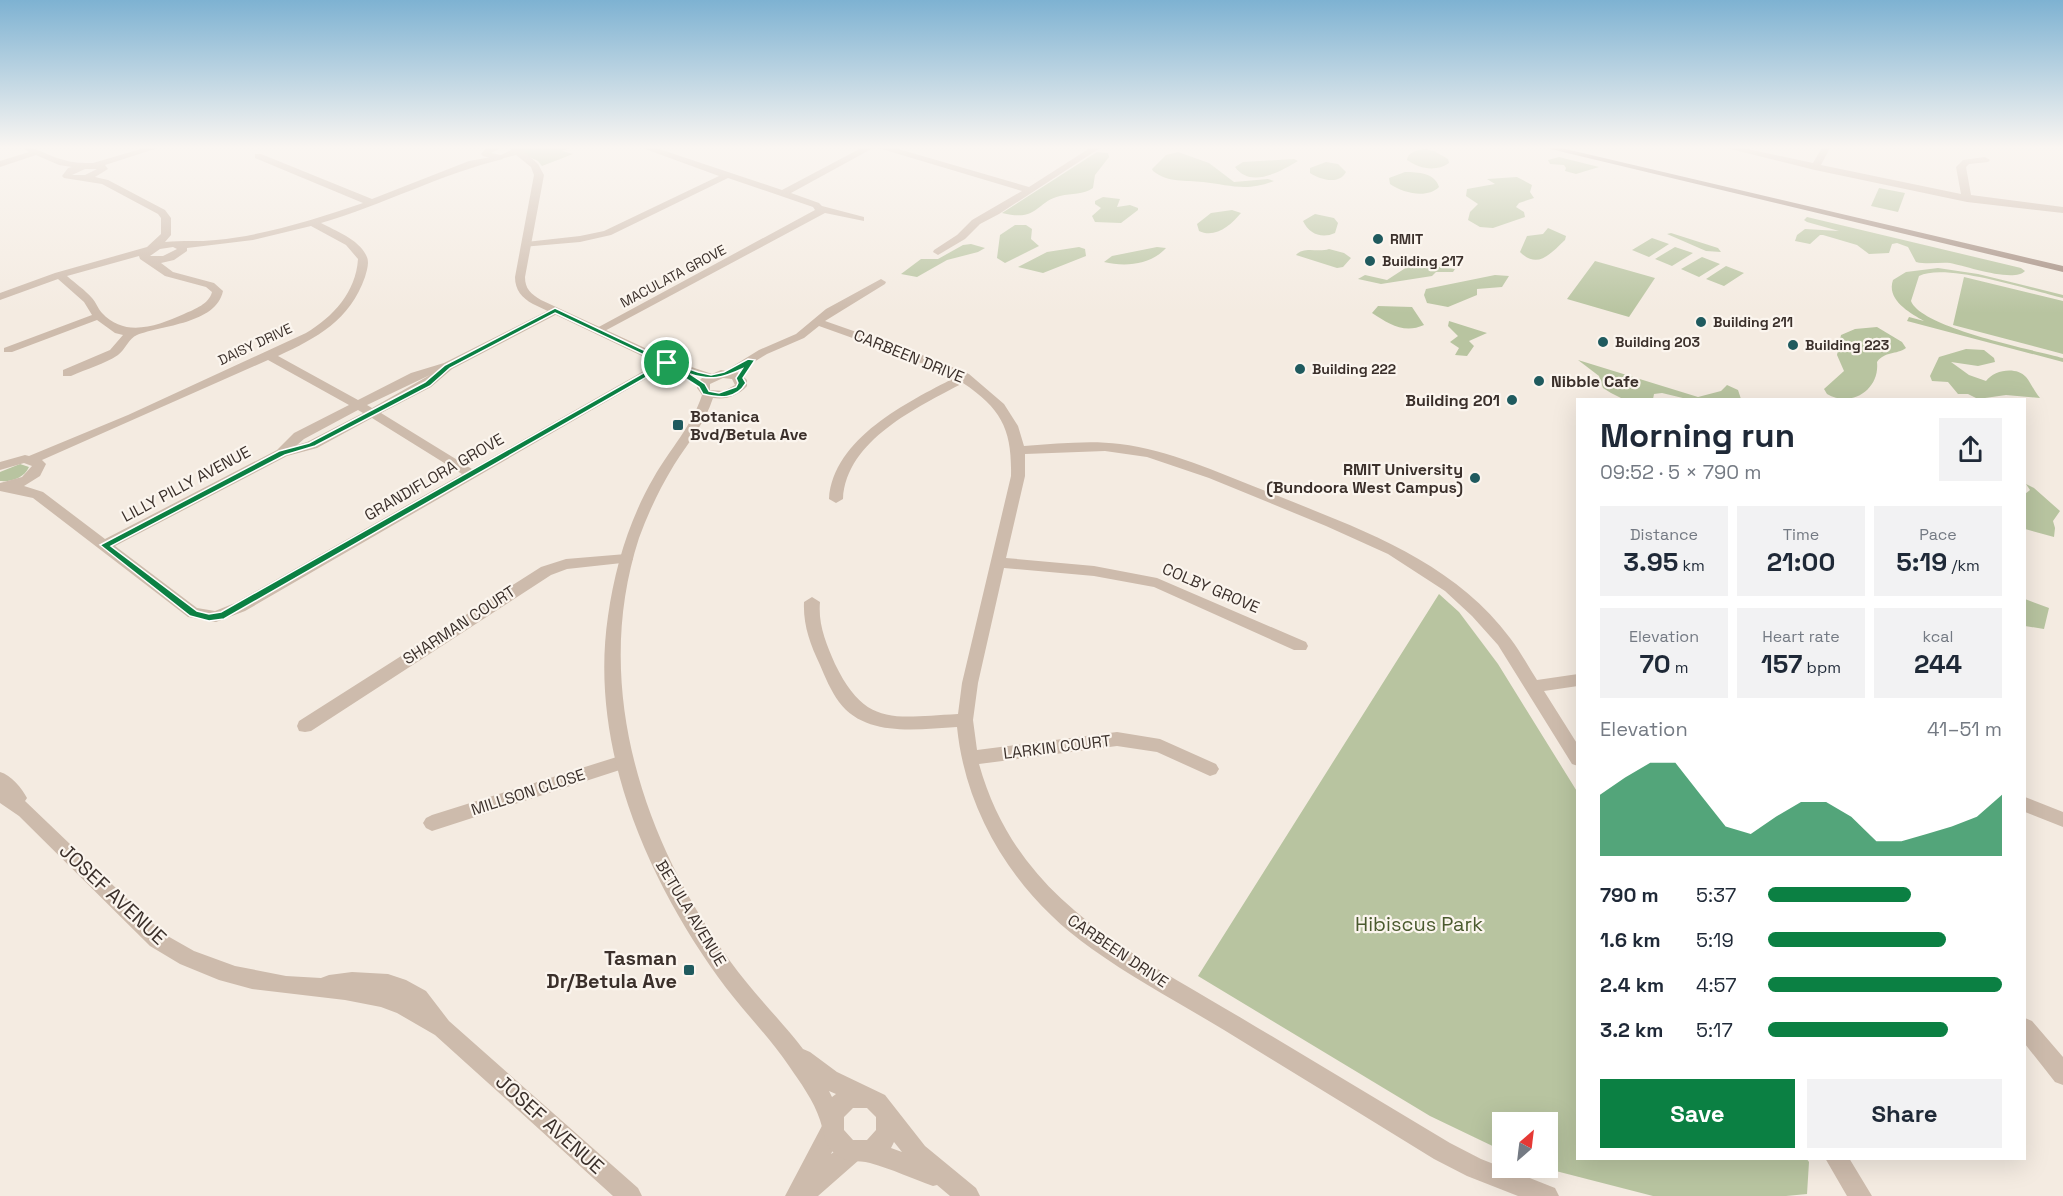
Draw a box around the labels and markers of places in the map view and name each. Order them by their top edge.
place label: RMIT [1390,230,1423,248]
marker: RMIT [1371,232,1385,246]
place label: Building 217 [1382,252,1464,270]
marker: Building 217 [1363,254,1377,268]
place label: Building 211 [1713,313,1793,331]
marker: Building 211 [1694,315,1708,329]
place label: Building 203 [1615,333,1700,351]
marker: Building 203 [1596,335,1610,349]
place label: Building 223 [1805,336,1889,354]
pin [641,337,692,388]
marker: Building 223 [1786,338,1800,352]
place label: Building 222 [1312,360,1396,378]
marker: Building 222 [1293,362,1307,376]
place label: Nibble Cafe [1551,371,1639,392]
marker: Nibble Cafe [1532,374,1546,388]
place label: Building 201 [1405,390,1500,411]
marker: Building 201 [1505,393,1519,407]
place label: Botanica Bvd/Betula Ave [690,406,807,445]
marker: Botanica Bvd/Betula Ave [671,418,685,432]
place label: RMIT University (Bundoora West Campus) [1266,459,1463,498]
marker: RMIT University (Bundoora West Campus) [1468,471,1482,485]
place label: Tasman Dr/Betula Ave [546,945,677,994]
marker: Tasman Dr/Betula Ave [682,963,696,977]

